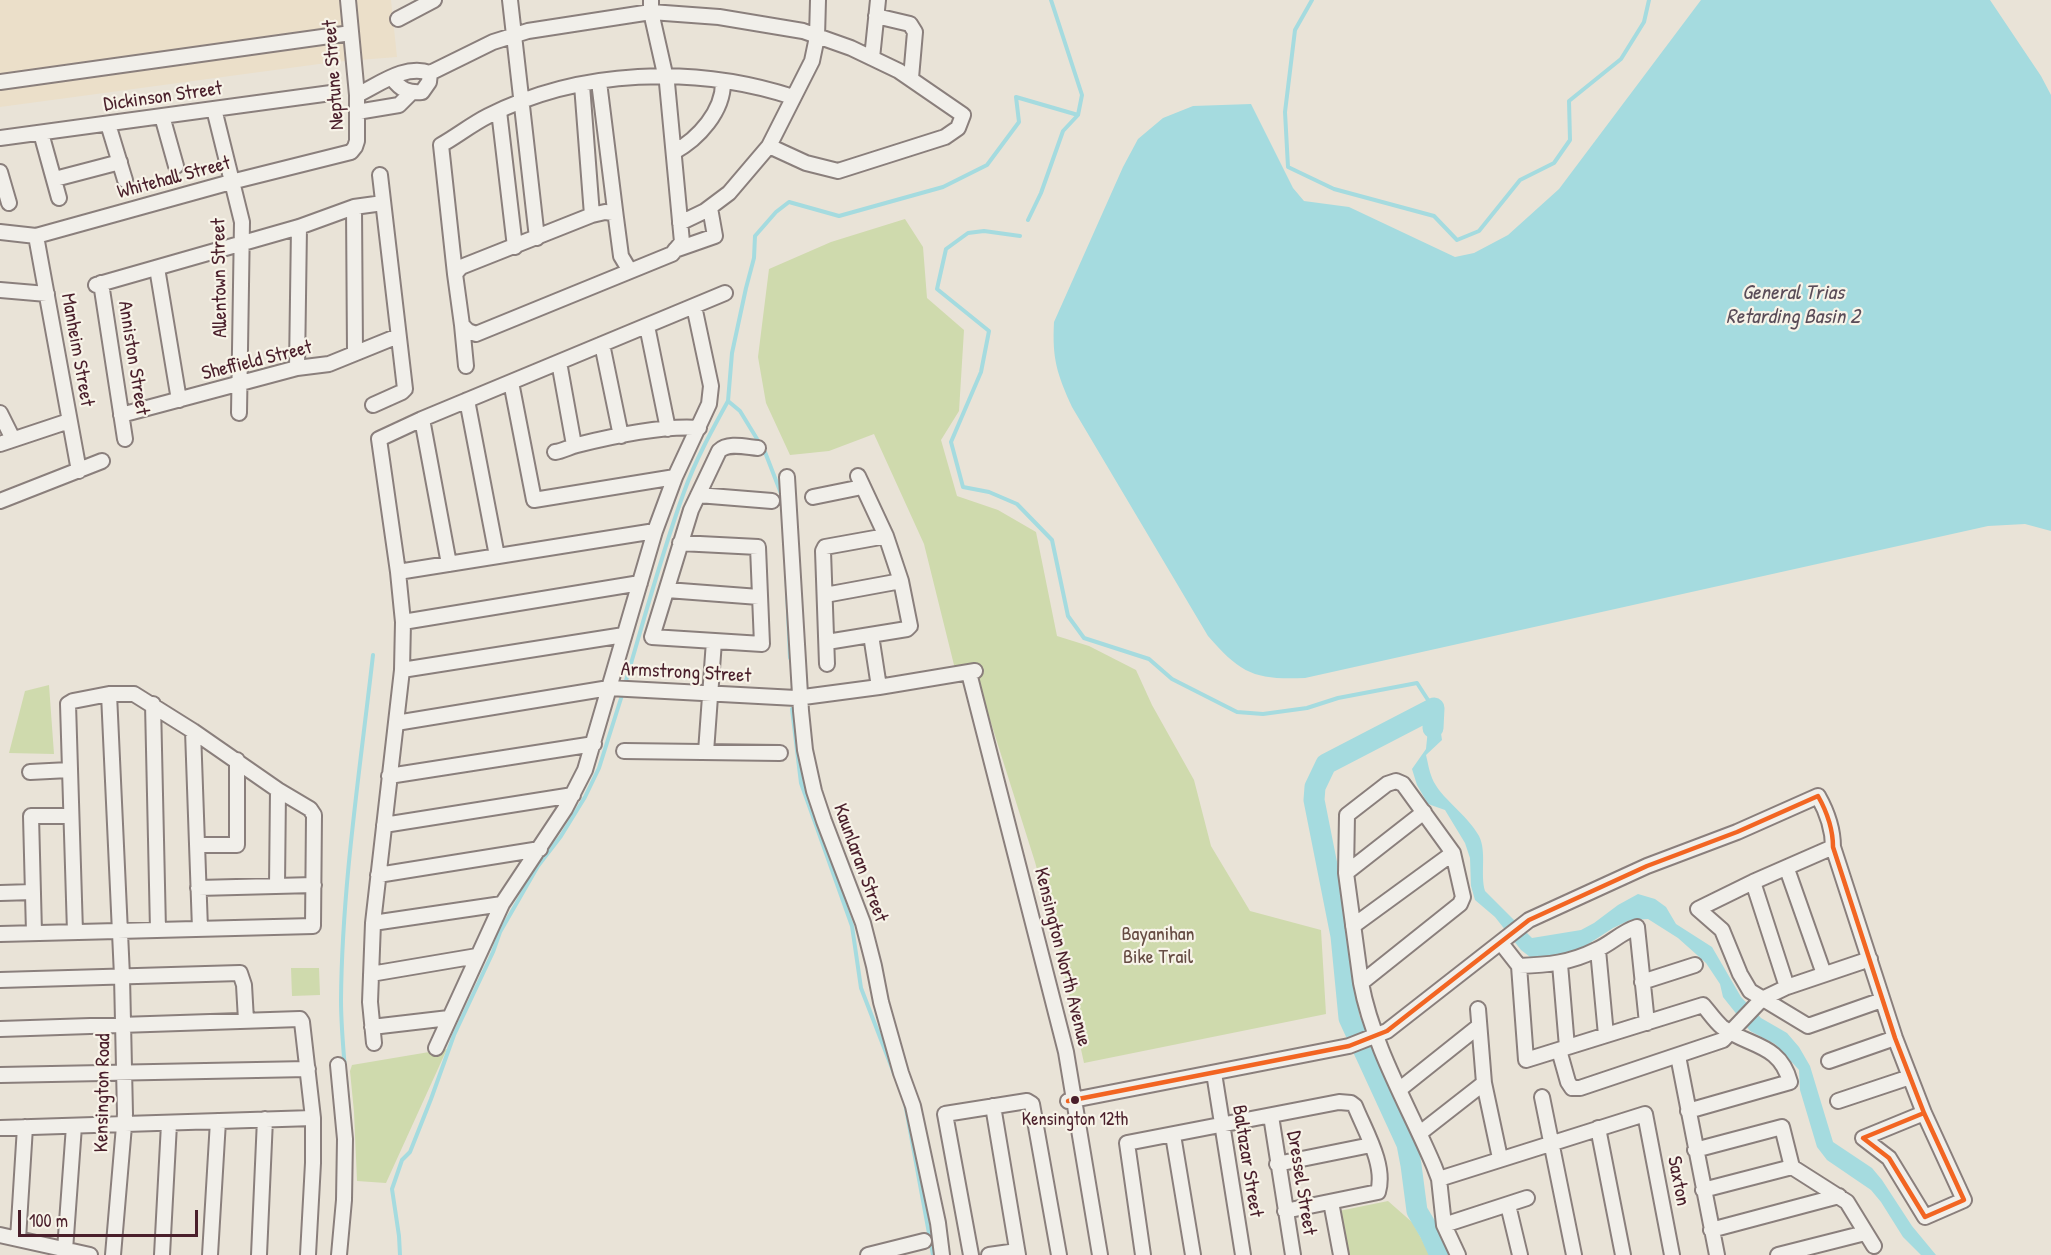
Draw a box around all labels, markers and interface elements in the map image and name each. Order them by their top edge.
street label: Neptune Street [318,19,350,131]
street label: Dickinson Street [102,77,224,117]
street label: Whitehall Street [115,151,233,205]
street label: Allentown Street [207,218,233,338]
water label: General Trias Retarding Basin 2 [1726,280,1860,330]
street label: Manheim Street [55,292,99,408]
street label: Anniston Street [112,299,154,417]
street label: Sheffield Street [199,336,315,386]
street label: Armstrong Street [620,658,752,688]
street label: Kaunlaran Street [827,801,893,925]
street label: Kensington North Avenue [1028,865,1096,1049]
park label: Bayanihan Bike Trail [1121,923,1195,970]
street label: Kensington Road [90,1033,116,1153]
marker: Kensington 12th [1069,1094,1081,1106]
street label: Baltazar Street [1226,1103,1268,1219]
place label: Kensington 12th [1022,1109,1128,1131]
street label: Dressel Street [1281,1129,1321,1237]
street label: Saxton [1661,1154,1695,1208]
scale bar [21,1198,201,1236]
text: 100 m [29,1208,68,1233]

